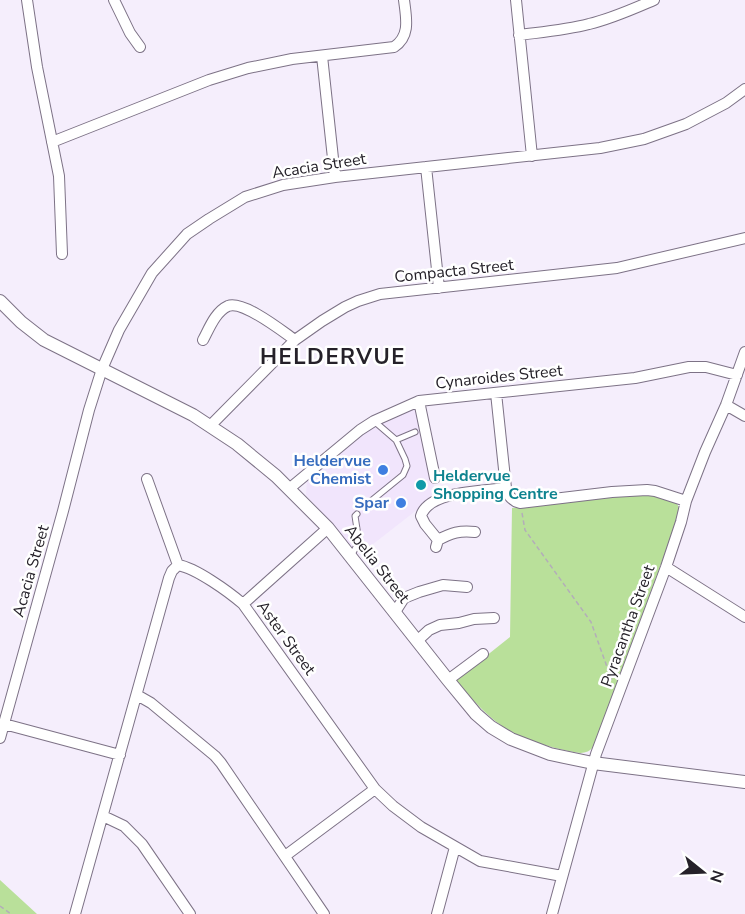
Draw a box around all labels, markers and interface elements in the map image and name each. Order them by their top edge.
street label: Acacia Street [270,148,368,184]
street label: Compacta Street [393,254,515,288]
district label: HELDERVUE [260,342,406,372]
street label: Cynaroides Street [434,359,564,395]
place label: Heldervue Chemist [294,450,372,490]
marker: Heldervue Chemist [376,463,390,477]
place label: Heldervue Shopping Centre [433,465,558,505]
marker: Heldervue Shopping Centre [414,478,428,492]
place label: Spar [354,492,390,514]
marker: Spar [394,496,408,510]
street label: Abelia Street [339,520,415,608]
street label: Acacia Street [7,522,55,620]
street label: Pyracantha Street [596,562,660,690]
street label: Aster Street [252,596,321,680]
north arrow [673,842,733,902]
text: N [704,867,729,885]

